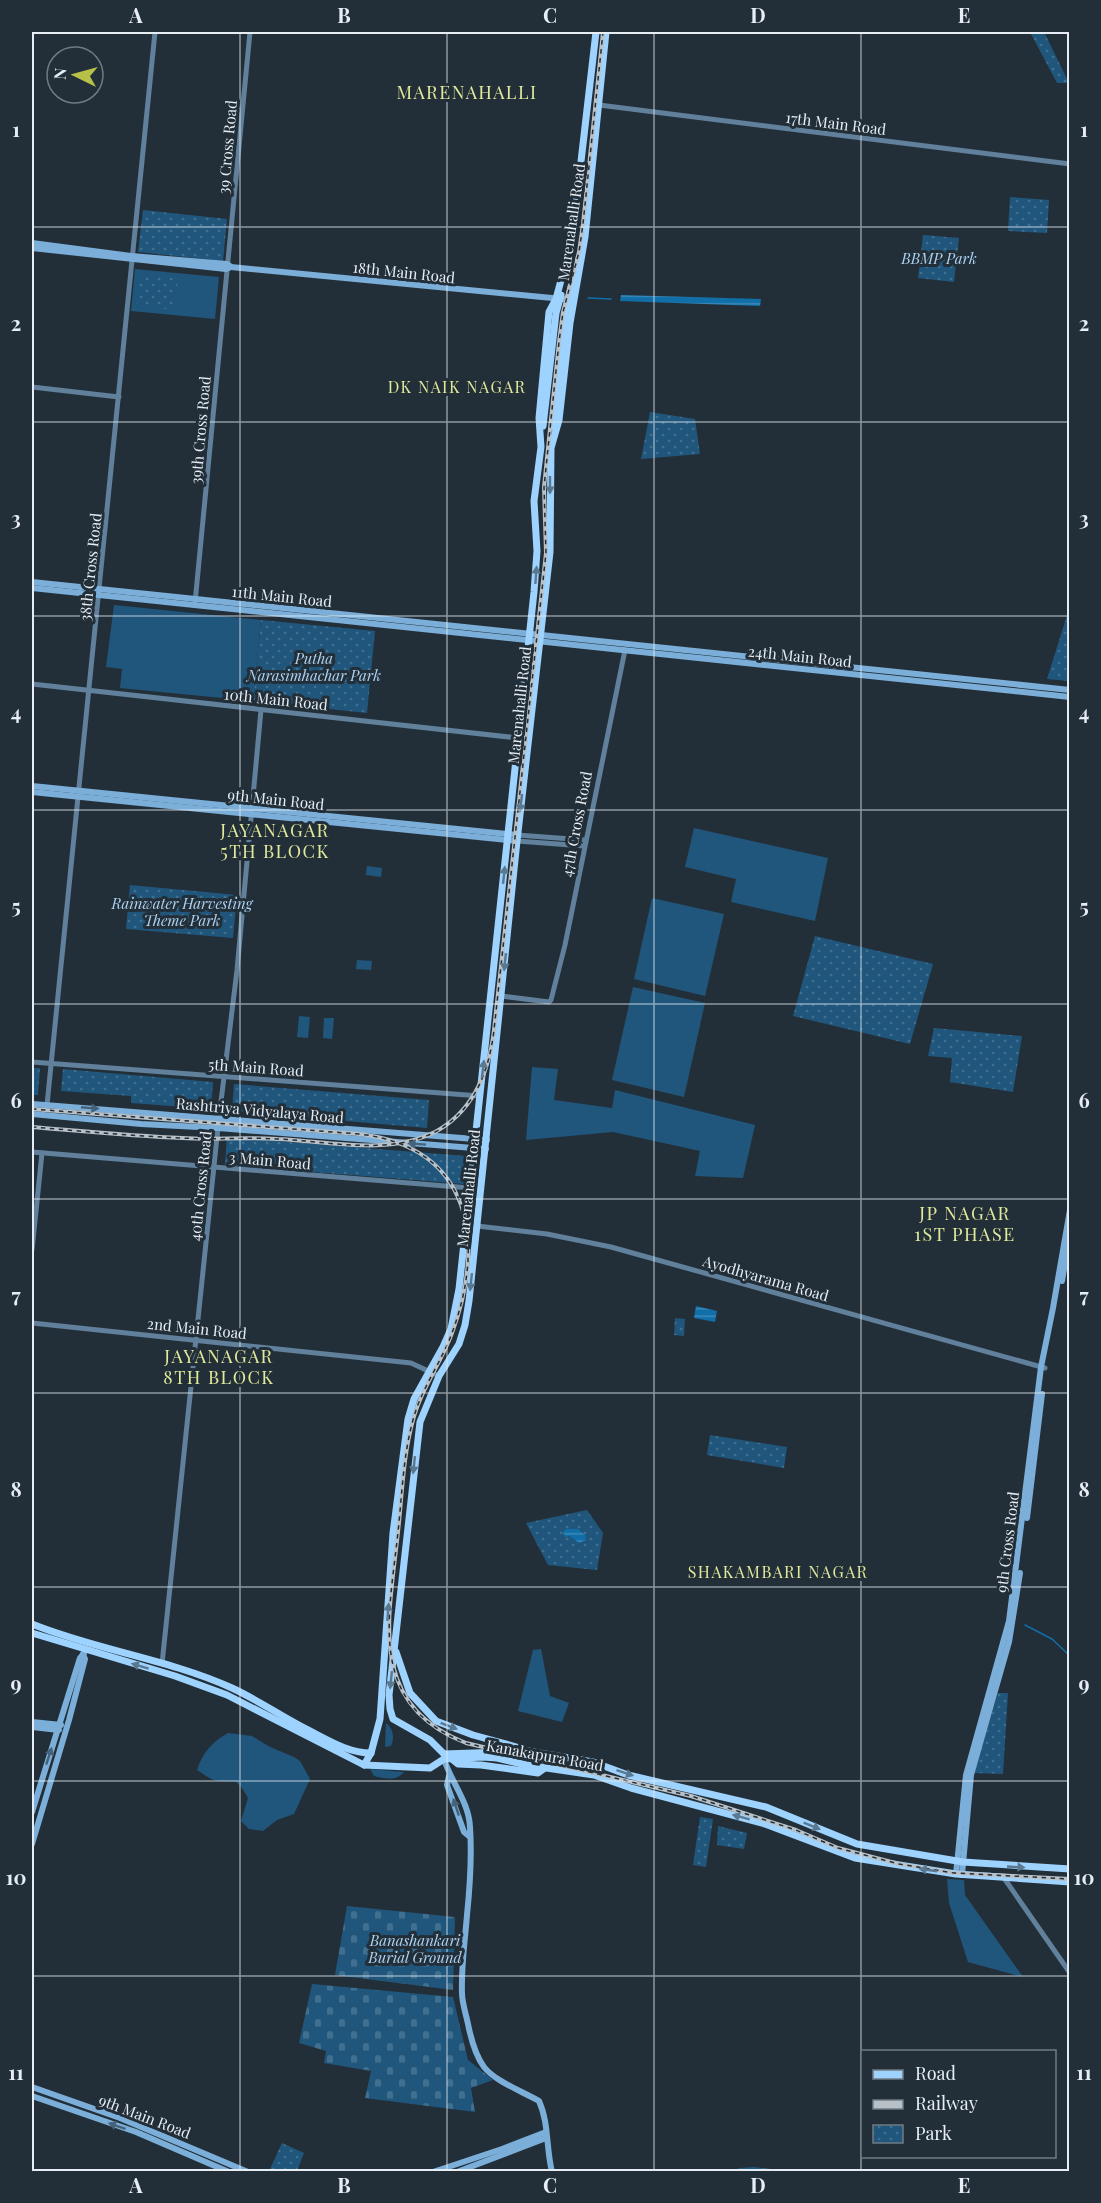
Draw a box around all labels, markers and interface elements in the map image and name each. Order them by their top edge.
text: A [128,1,143,28]
text: B [337,1,351,28]
text: C [543,1,557,28]
text: D [750,1,766,28]
text: E [958,1,970,28]
north arrow [45,45,105,105]
text: N [49,67,71,80]
district label: MARENAHALLI [396,80,538,104]
street label: 39 Cross Road [213,99,241,195]
street label: 17th Main Road [785,107,888,139]
text: 1 [12,115,20,142]
text: 1 [1080,115,1088,142]
street label: Marenahalli Road [553,162,589,282]
park label: BBMP Park [900,248,977,268]
street label: 18th Main Road [352,257,456,287]
text: 2 [11,309,21,336]
text: 2 [1079,309,1089,336]
street label: 39th Cross Road [185,375,215,485]
district label: DK NAIK NAGAR [388,376,526,397]
one-way arrow [546,475,555,494]
text: 3 [11,504,21,531]
text: 3 [1079,504,1089,531]
street label: 38th Cross Road [74,512,106,622]
one-way arrow [531,566,540,585]
street label: 11th Main Road [231,581,333,611]
street label: 24th Main Road [747,641,853,671]
street label: Marenahalli Road [503,645,535,765]
park label: Putha Narasimhachar Park [245,648,381,685]
street label: 10th Main Road [223,684,329,714]
text: 4 [11,698,21,725]
text: 4 [1079,698,1089,725]
street label: 47th Cross Road [556,769,596,879]
street label: 9th Main Road [227,784,326,814]
one-way arrow [517,794,526,813]
district label: JAYANAGAR 5TH BLOCK [219,818,330,863]
one-way arrow [499,865,509,884]
text: 5 [11,892,21,919]
text: 5 [1079,892,1089,919]
park label: Rainwater Harvesting Theme Park [110,893,254,930]
one-way arrow [500,953,510,972]
street label: 5th Main Road [208,1054,305,1080]
one-way arrow [478,1059,488,1078]
text: 6 [10,1086,22,1113]
text: 6 [1078,1086,1090,1113]
street label: Rashtriya Vidyalaya Road [175,1093,345,1127]
one-way arrow [80,1104,99,1113]
street label: Marenahalli Road [452,1128,484,1248]
street label: 40th Cross Road [184,1130,216,1242]
one-way arrow [408,1139,427,1149]
street label: 3 Main Road [228,1146,312,1174]
district label: JP NAGAR 1ST PHASE [914,1201,1016,1246]
street label: Ayodhyarama Road [700,1250,832,1306]
one-way arrow [466,1272,476,1291]
text: 7 [11,1281,21,1308]
text: 7 [1079,1281,1089,1308]
street label: 2nd Main Road [146,1313,248,1343]
district label: JAYANAGAR 8TH BLOCK [163,1344,275,1389]
one-way arrow [409,1456,419,1475]
text: 8 [10,1475,22,1502]
text: 8 [1078,1475,1090,1502]
street label: 9th Cross Road [991,1490,1023,1594]
district label: SHAKAMBARI NAGAR [688,1561,868,1582]
one-way arrow [383,1602,392,1621]
one-way arrow [131,1661,149,1670]
text: 9 [10,1669,22,1696]
text: 9 [1078,1669,1090,1696]
one-way arrow [386,1671,396,1690]
one-way arrow [440,1721,458,1731]
street label: Kanakapura Road [485,1735,605,1775]
one-way arrow [45,1747,55,1765]
one-way arrow [616,1769,634,1779]
one-way arrow [451,1798,461,1816]
one-way arrow [732,1812,750,1821]
one-way arrow [803,1822,821,1831]
one-way arrow [1007,1862,1026,1871]
text: 10 [6,1863,26,1890]
text: 10 [1074,1863,1094,1890]
one-way arrow [918,1866,937,1875]
park label: Banashankari Burial Ground [367,1930,463,1967]
legend [861,2050,1056,2158]
text: 11 [8,2058,24,2085]
text: 11 [1076,2058,1092,2085]
text: Road [915,2061,956,2085]
street label: 9th Main Road [96,2089,194,2143]
text: Railway [915,2091,978,2115]
one-way arrow [108,2120,126,2130]
text: Park [915,2121,952,2145]
text: A [128,2171,143,2198]
text: B [337,2171,351,2198]
text: C [543,2171,557,2198]
text: D [750,2171,766,2198]
text: E [958,2171,970,2198]

